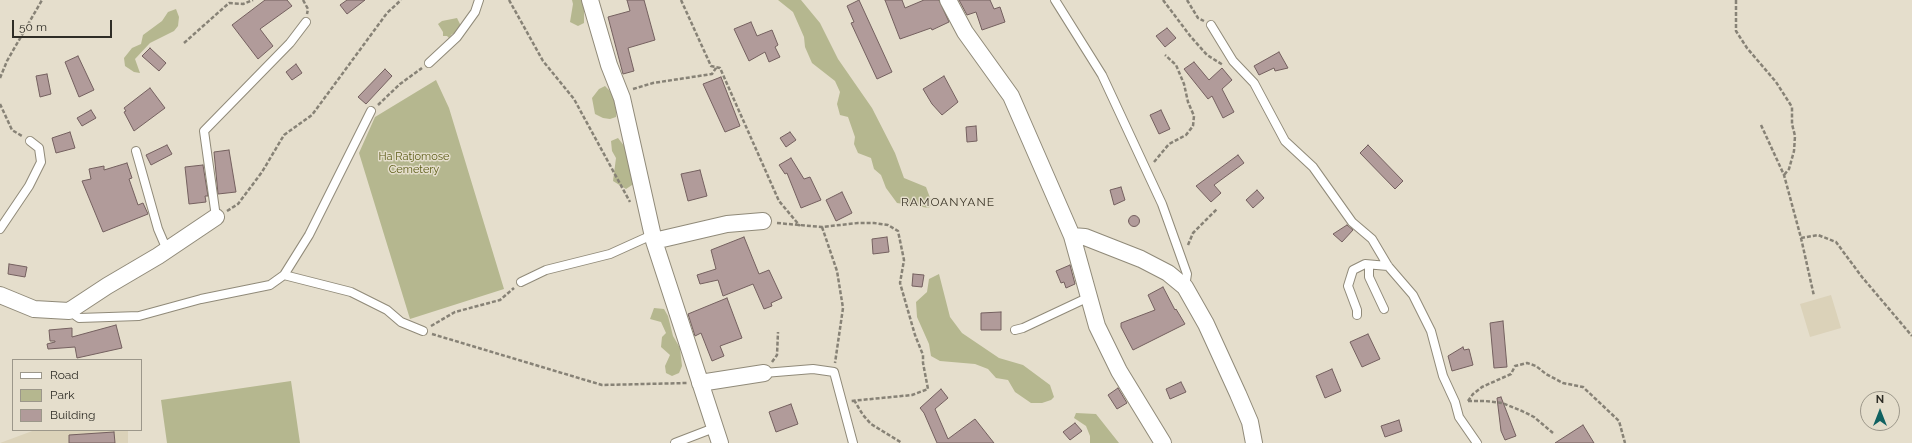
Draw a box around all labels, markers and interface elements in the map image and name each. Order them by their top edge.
scale bar [14,12,114,38]
text: 50 m [19,20,47,34]
park label: Ha Ratjomose Cemetery [378,150,450,176]
district label: RAMOANYANE [901,195,995,209]
legend [12,359,142,431]
text: Road [50,368,79,382]
text: Park [50,388,75,402]
north arrow [1860,391,1900,431]
text: N [1876,393,1884,406]
text: Building [50,408,96,422]

